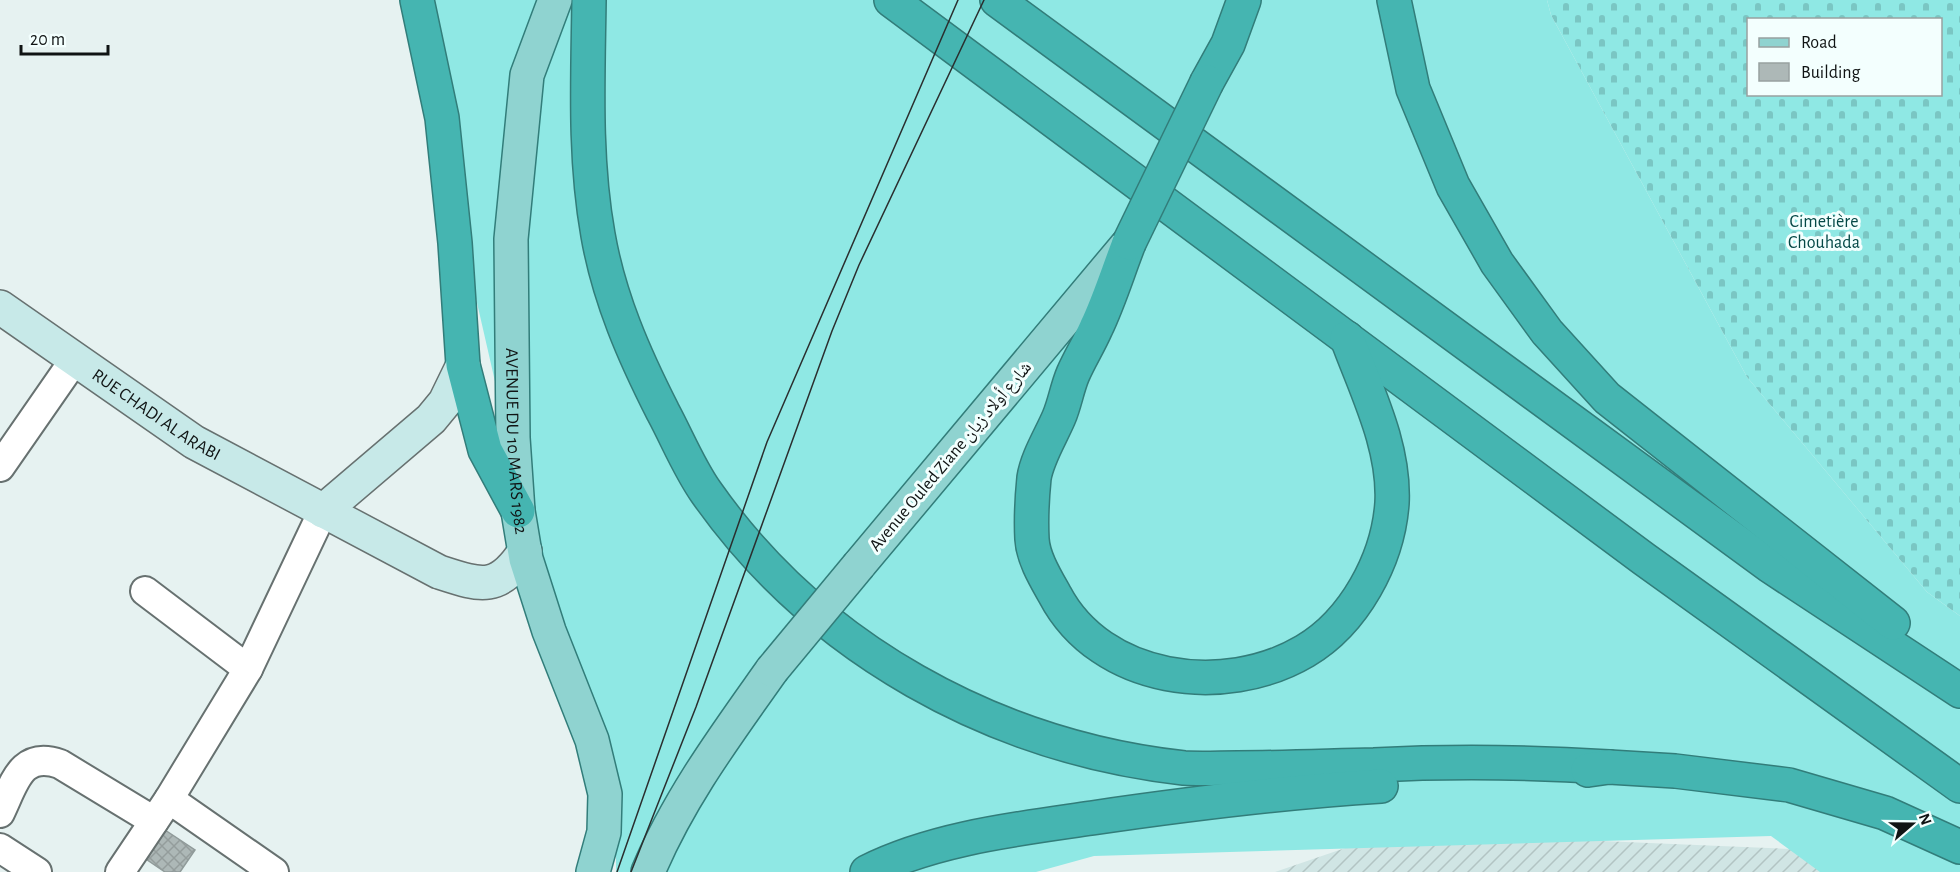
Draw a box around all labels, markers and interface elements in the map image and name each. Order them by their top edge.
scale bar [21,18,108,56]
legend [1747,18,1942,96]
text: 20 m [30,31,65,49]
text: Road [1801,34,1837,52]
text: Building [1801,64,1861,82]
park label: Cimetière Chouhada [1788,213,1860,252]
street label: AVENUE DU 10 MARS 1982 [502,348,530,535]
street label: Avenue Ouled Ziane شارع أولاد زيان [864,357,1036,556]
street label: RUE CHADI AL ARABI [89,366,223,464]
north arrow [1882,794,1942,854]
text: N [1916,811,1935,827]

